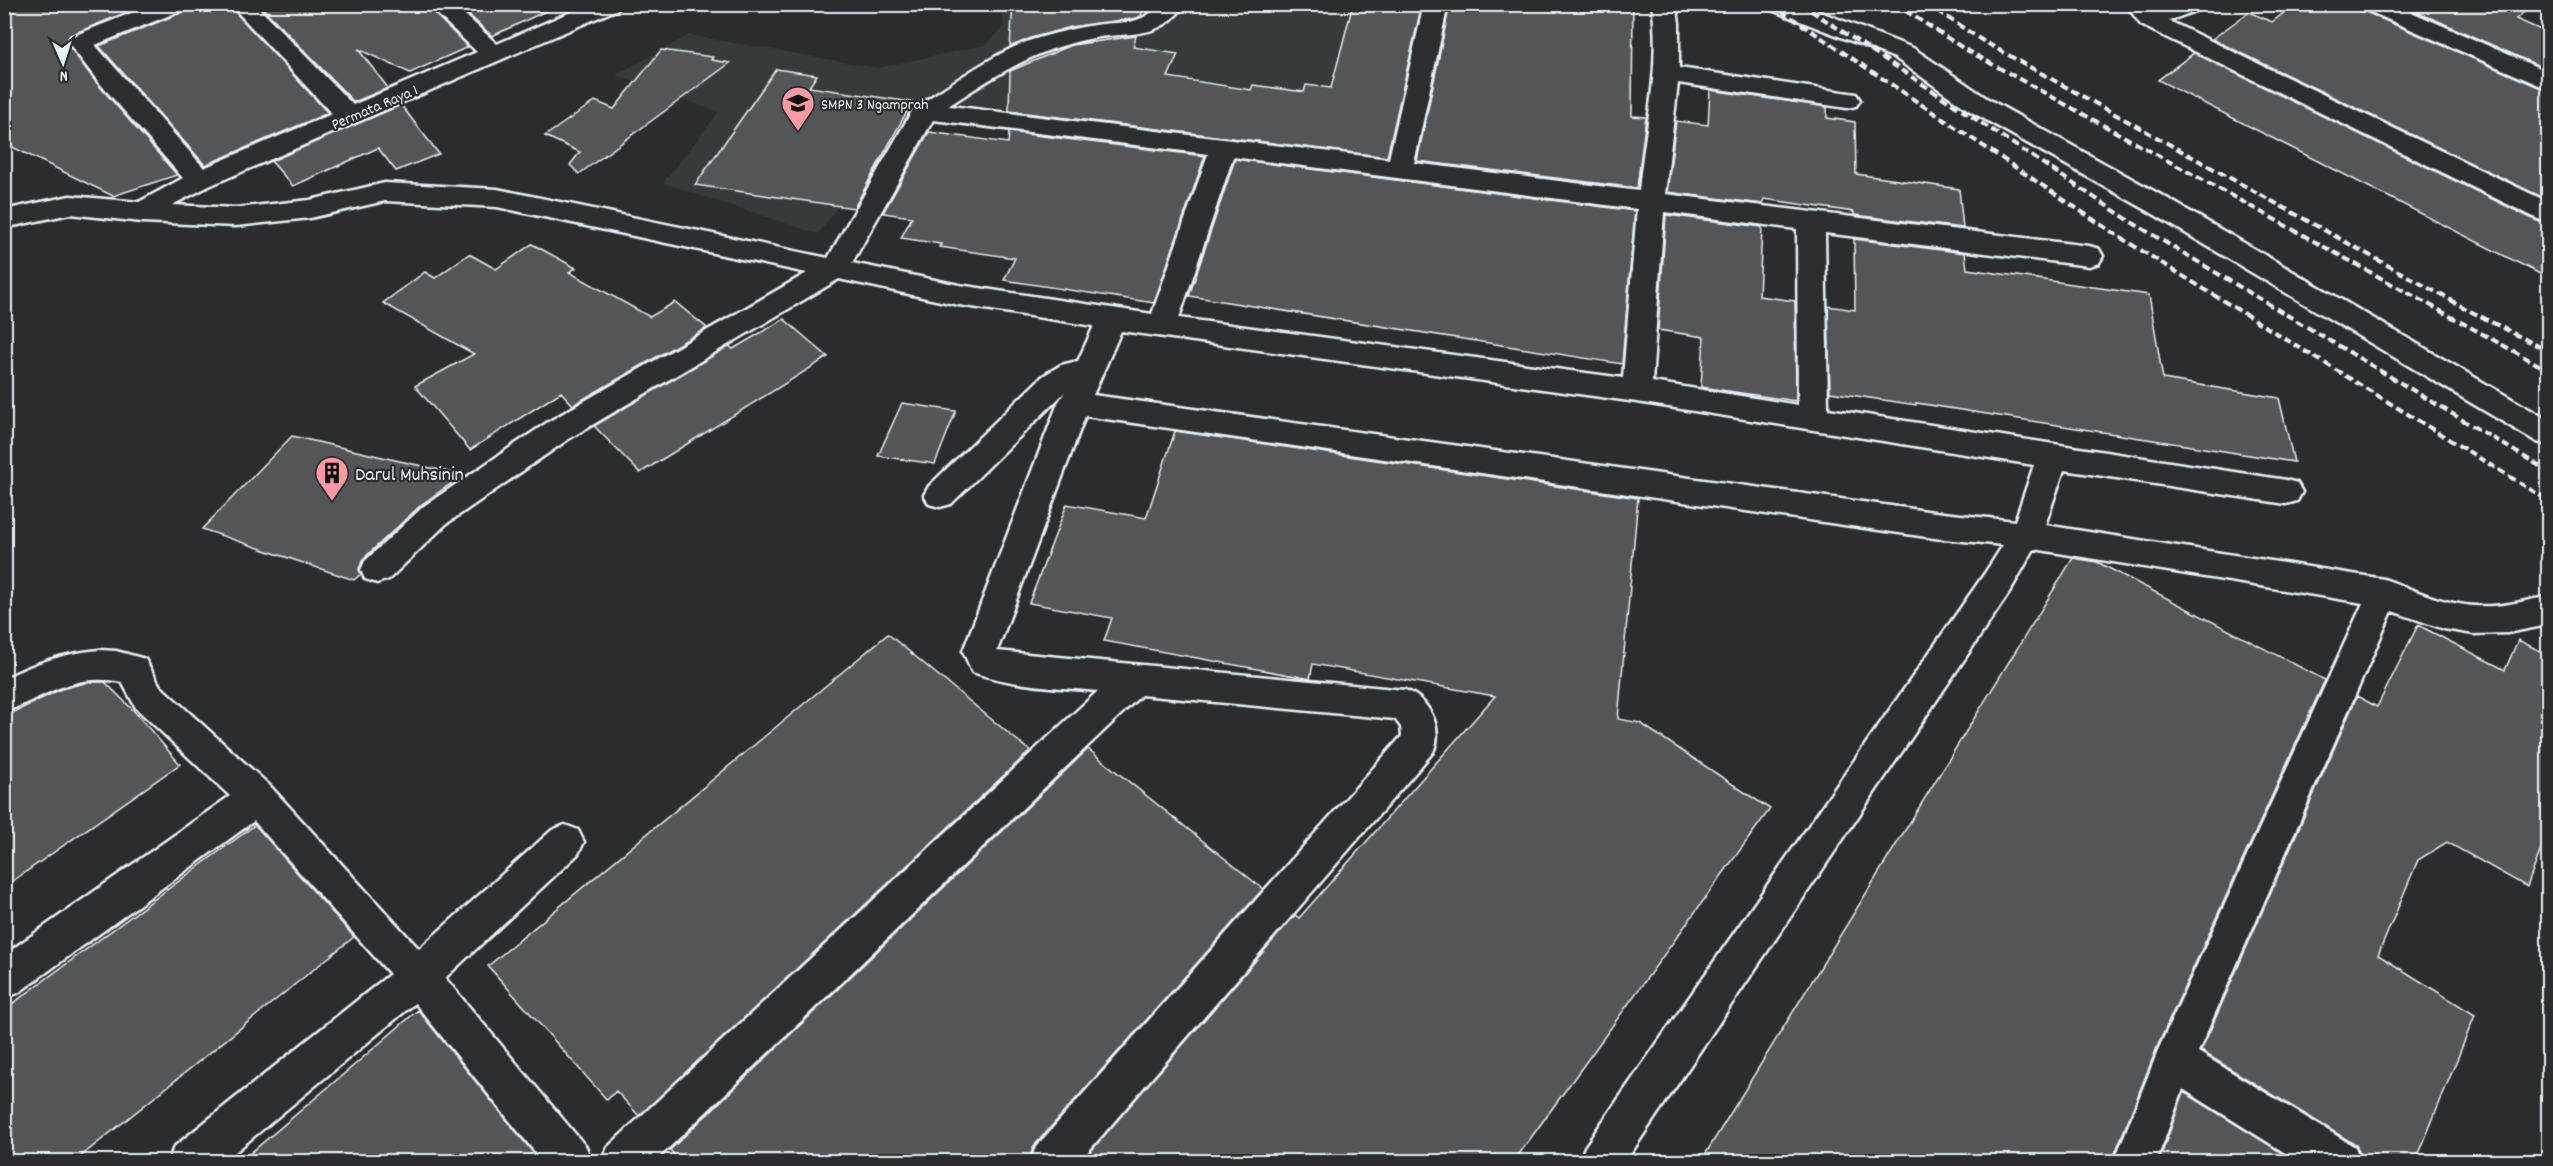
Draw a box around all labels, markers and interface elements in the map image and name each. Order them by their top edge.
north arrow [33,33,93,93]
text: N [59,64,68,87]
street label: Permata Raya 1 [328,80,422,137]
school or university icon: SMPN 3 Ngamprah [780,85,816,132]
place label: SMPN 3 Ngamprah [821,94,929,117]
building icon: Darul Muhsinin [314,455,350,502]
place label: Darul Muhsinin [355,462,464,490]

